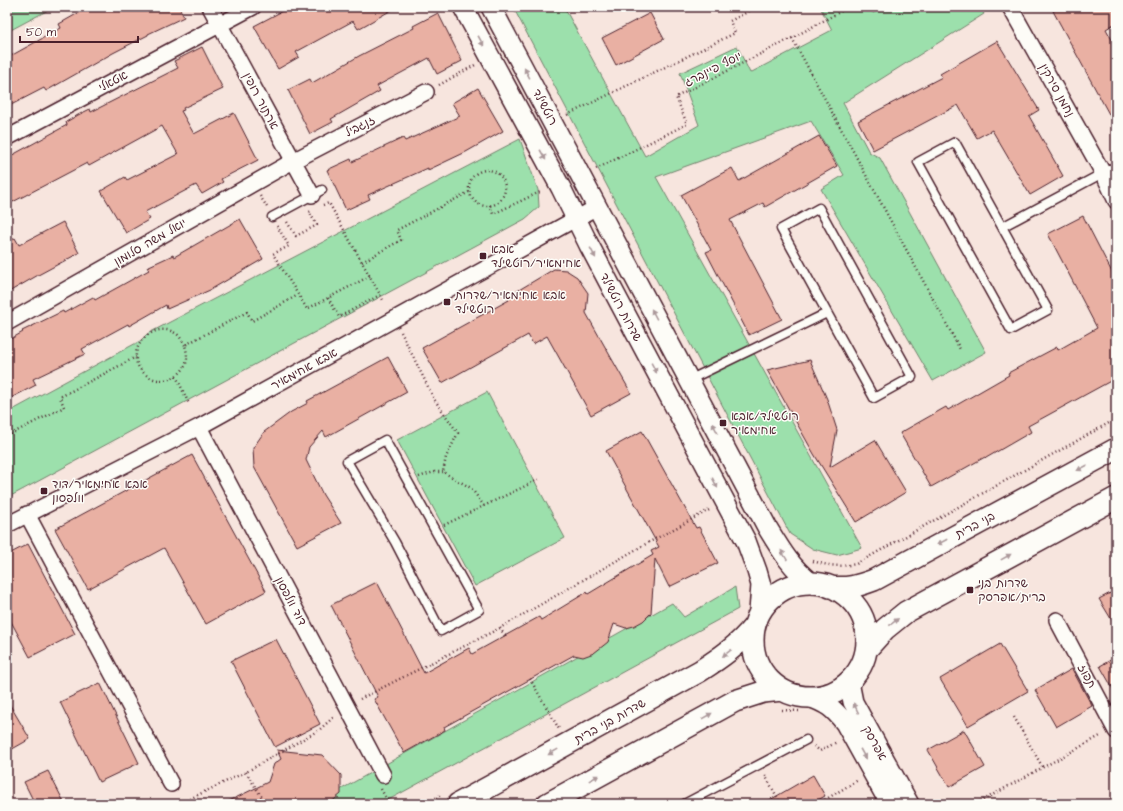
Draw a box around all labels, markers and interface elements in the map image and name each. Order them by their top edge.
scale bar [20,18,138,44]
text: 50 m [26,24,57,41]
one-way arrow [478,35,485,47]
street label: יוסף פיינברג [682,48,745,91]
street label: נחמן סירקין [1035,60,1078,120]
street label: אטאלי [96,66,131,96]
one-way arrow [524,68,530,79]
street label: ארתור רופין [238,70,283,133]
street label: רוטשילד [528,86,561,129]
street label: זנגביל [342,112,378,141]
one-way arrow [540,150,547,161]
street label: יואל משה סלומון [111,215,190,270]
place label: אבא אחימאיר/רוטשילד [491,241,581,272]
one-way arrow [590,247,596,259]
marker: אבא אחימאיר/רוטשילד [478,251,488,261]
street label: שדרות רוטשילד [595,270,646,345]
place label: אבא אחימאיר/שדרות רוטשילד [454,287,566,318]
marker: אבא אחימאיר/שדרות רוטשילד [442,297,452,307]
one-way arrow [650,308,657,320]
street label: אבא אחימאיר [268,344,340,395]
one-way arrow [651,362,657,374]
place label: רוטשילד/אבא אחימאיר [731,408,799,439]
marker: רוטשילד/אבא אחימאיר [718,418,728,428]
one-way arrow [712,423,718,434]
one-way arrow [1076,464,1087,471]
place label: אבא אחימאיר/דוד וולפסון [52,476,148,507]
one-way arrow [712,477,718,488]
marker: אבא אחימאיר/דוד וולפסון [39,486,49,496]
street label: בני ברית [951,508,998,543]
one-way arrow [937,539,948,546]
one-way arrow [780,550,788,560]
one-way arrow [1000,554,1012,561]
street label: דוד וולפסון [270,574,311,629]
place label: שדרות בני ברית/אפרסק [978,575,1046,606]
marker: שדרות בני ברית/אפרסק [965,585,975,595]
one-way arrow [888,618,899,626]
one-way arrow [721,649,732,658]
street label: תפוז [1073,661,1100,691]
street label: שדרות בני ברית [571,694,650,749]
one-way arrow [853,703,859,714]
one-way arrow [702,712,713,719]
street label: אפרסק [858,723,891,764]
one-way arrow [859,748,866,760]
one-way arrow [547,749,559,755]
one-way arrow [588,775,599,782]

